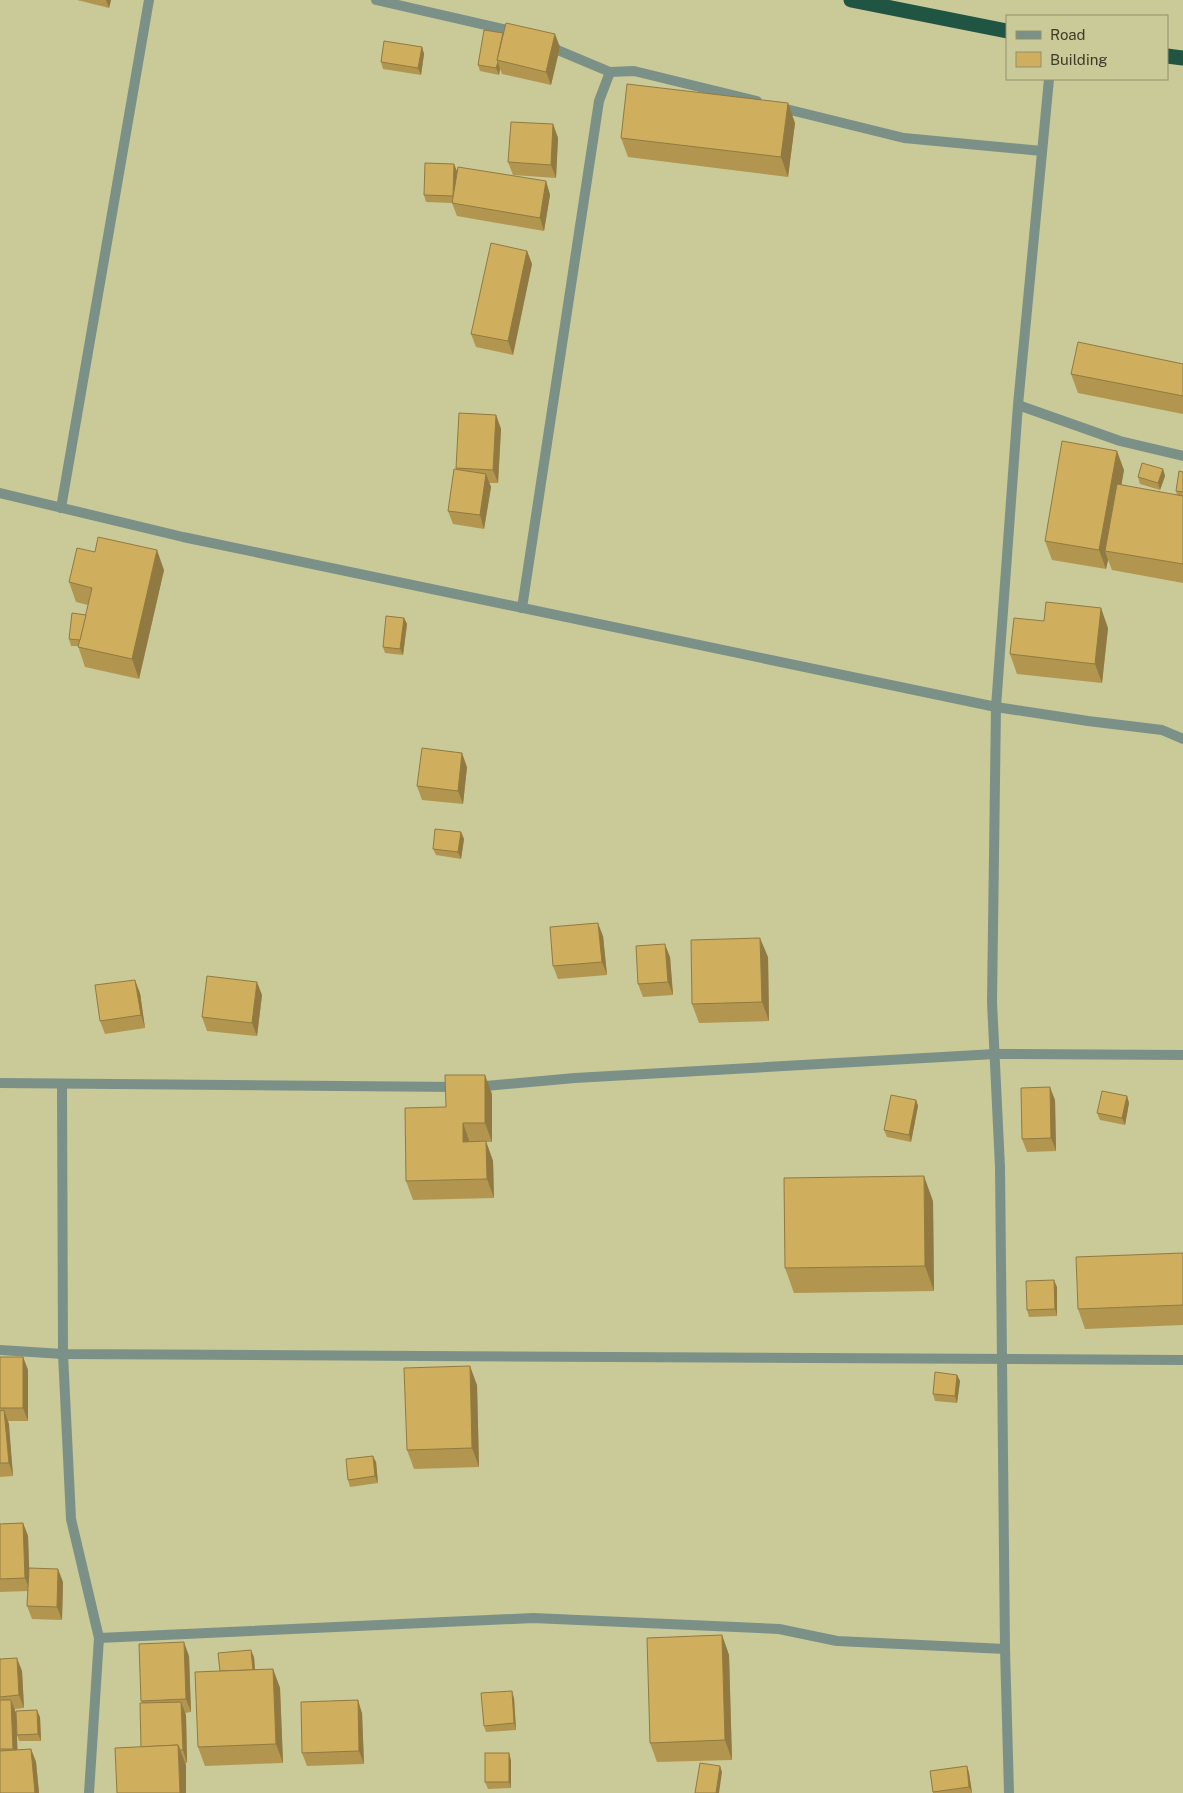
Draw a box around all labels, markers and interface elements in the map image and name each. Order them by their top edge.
legend [1006,15,1168,80]
text: Road [1050,26,1086,43]
text: Building [1050,51,1108,68]

